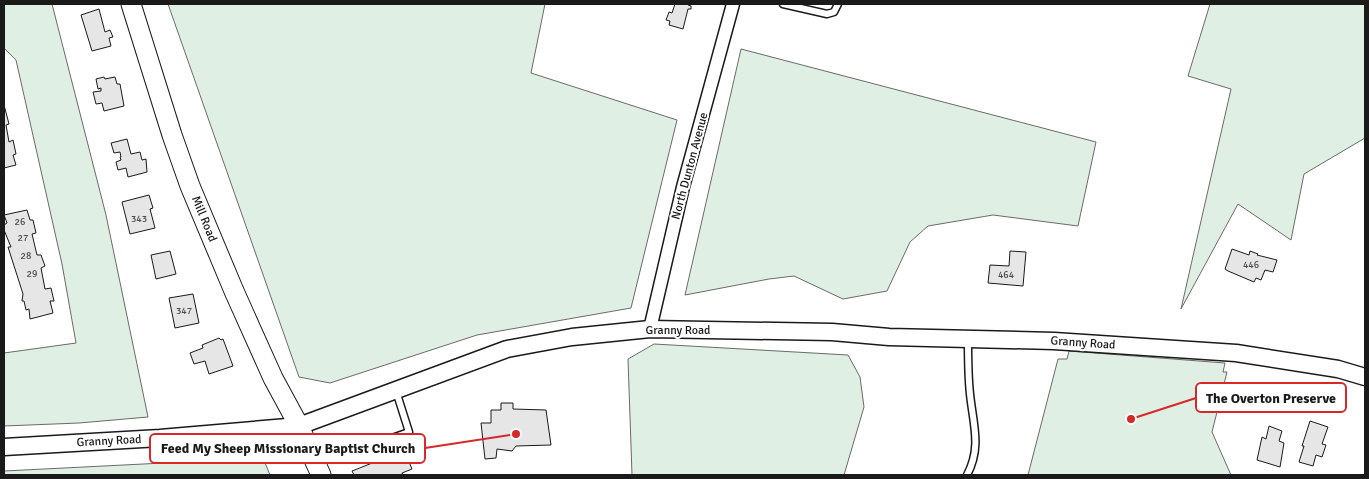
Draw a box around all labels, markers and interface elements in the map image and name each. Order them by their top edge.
street label: North Dunton Avenue [668,111,712,221]
street label: Mill Road [188,194,220,244]
house number: 343 [131,213,147,225]
house number: 26 [15,216,25,228]
house number: 27 [18,232,28,244]
house number: 28 [21,250,31,262]
house number: 446 [1243,259,1259,271]
house number: 29 [27,268,37,280]
house number: 464 [998,269,1015,281]
house number: 347 [176,305,192,317]
street label: Granny Road [646,323,710,338]
street label: Granny Road [1050,333,1116,353]
callout: The Overton Preserve [1196,383,1346,412]
text: The Overton Preserve [1206,390,1336,407]
street label: Granny Road [76,432,142,450]
callout: Feed My Sheep Missionary Baptist Church [150,434,425,463]
text: Feed My Sheep Missionary Baptist Church [161,440,416,457]

